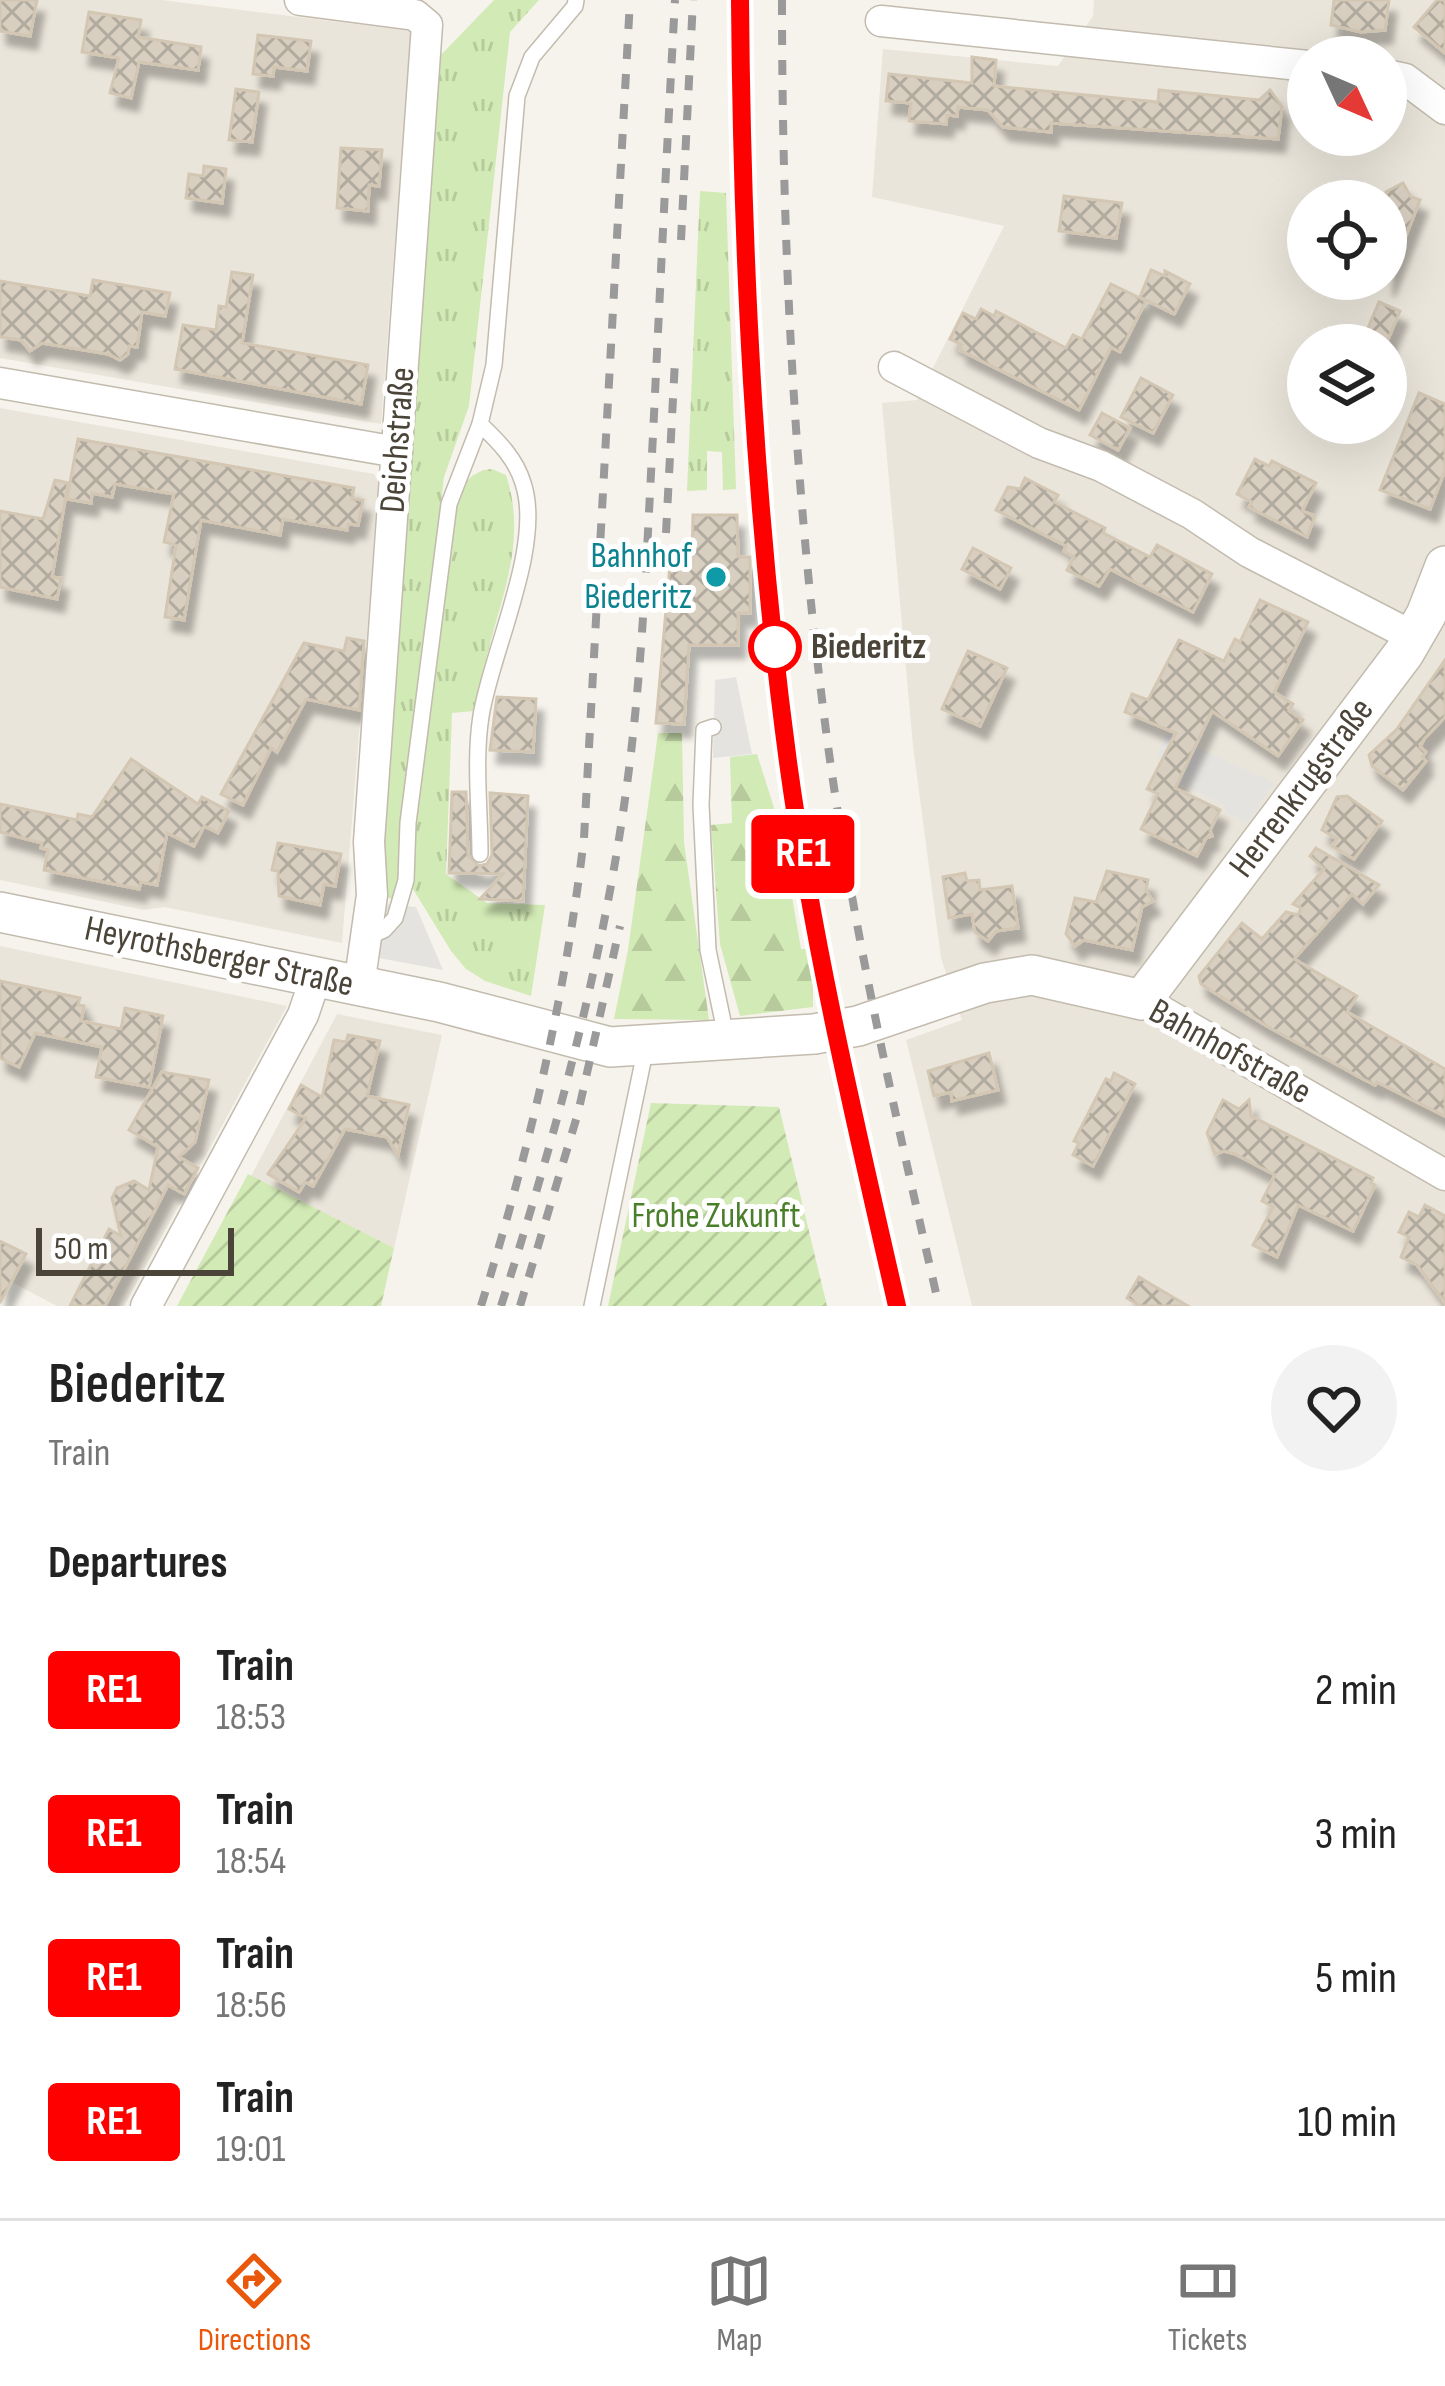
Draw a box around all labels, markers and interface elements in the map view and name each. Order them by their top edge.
north arrow [1287,36,1407,156]
map controls [1287,36,1407,444]
button: locate [1287,180,1407,300]
button: layers [1287,324,1407,444]
street label: Deichstraße [371,366,425,514]
place label: Bahnhof Biederitz [584,535,693,619]
marker: Bahnhof Biederitz [703,564,729,590]
marker: Biederitz [750,622,800,672]
place label: Biederitz [811,626,926,669]
street label: Herrenkrugstraße [1221,690,1383,886]
line badge: RE1 [734,815,872,893]
text: RE1 [775,828,831,879]
street label: Heyrothsberger Straße [81,908,357,1006]
street label: Bahnhofstraße [1142,990,1318,1114]
park label: Frohe Zukunft [631,1195,801,1238]
scale bar [36,1222,234,1275]
text: 50 m [54,1229,108,1269]
button: heart [1271,1345,1397,1471]
text: Biederitz [48,1351,226,1419]
text: Train [48,1430,110,1477]
text: Departures [48,1536,227,1591]
text: Train [216,1639,294,1694]
text: 2 min [1315,1663,1397,1718]
text: RE1 [86,1664,142,1715]
text: 18:53 [216,1694,286,1741]
text: Train [216,1783,294,1838]
text: 3 min [1314,1807,1397,1862]
text: RE1 [86,1808,142,1859]
text: 18:54 [216,1838,286,1885]
text: Train [216,1927,294,1982]
text: 5 min [1315,1951,1397,2006]
text: RE1 [86,1952,142,2003]
text: 18:56 [216,1982,287,2029]
text: Train [216,2071,294,2126]
text: 10 min [1298,2095,1397,2150]
text: RE1 [86,2096,142,2147]
text: 19:01 [216,2126,285,2173]
tab: Directions [198,2248,311,2360]
tab: Map [706,2248,772,2360]
tab: Tickets [1168,2248,1247,2360]

